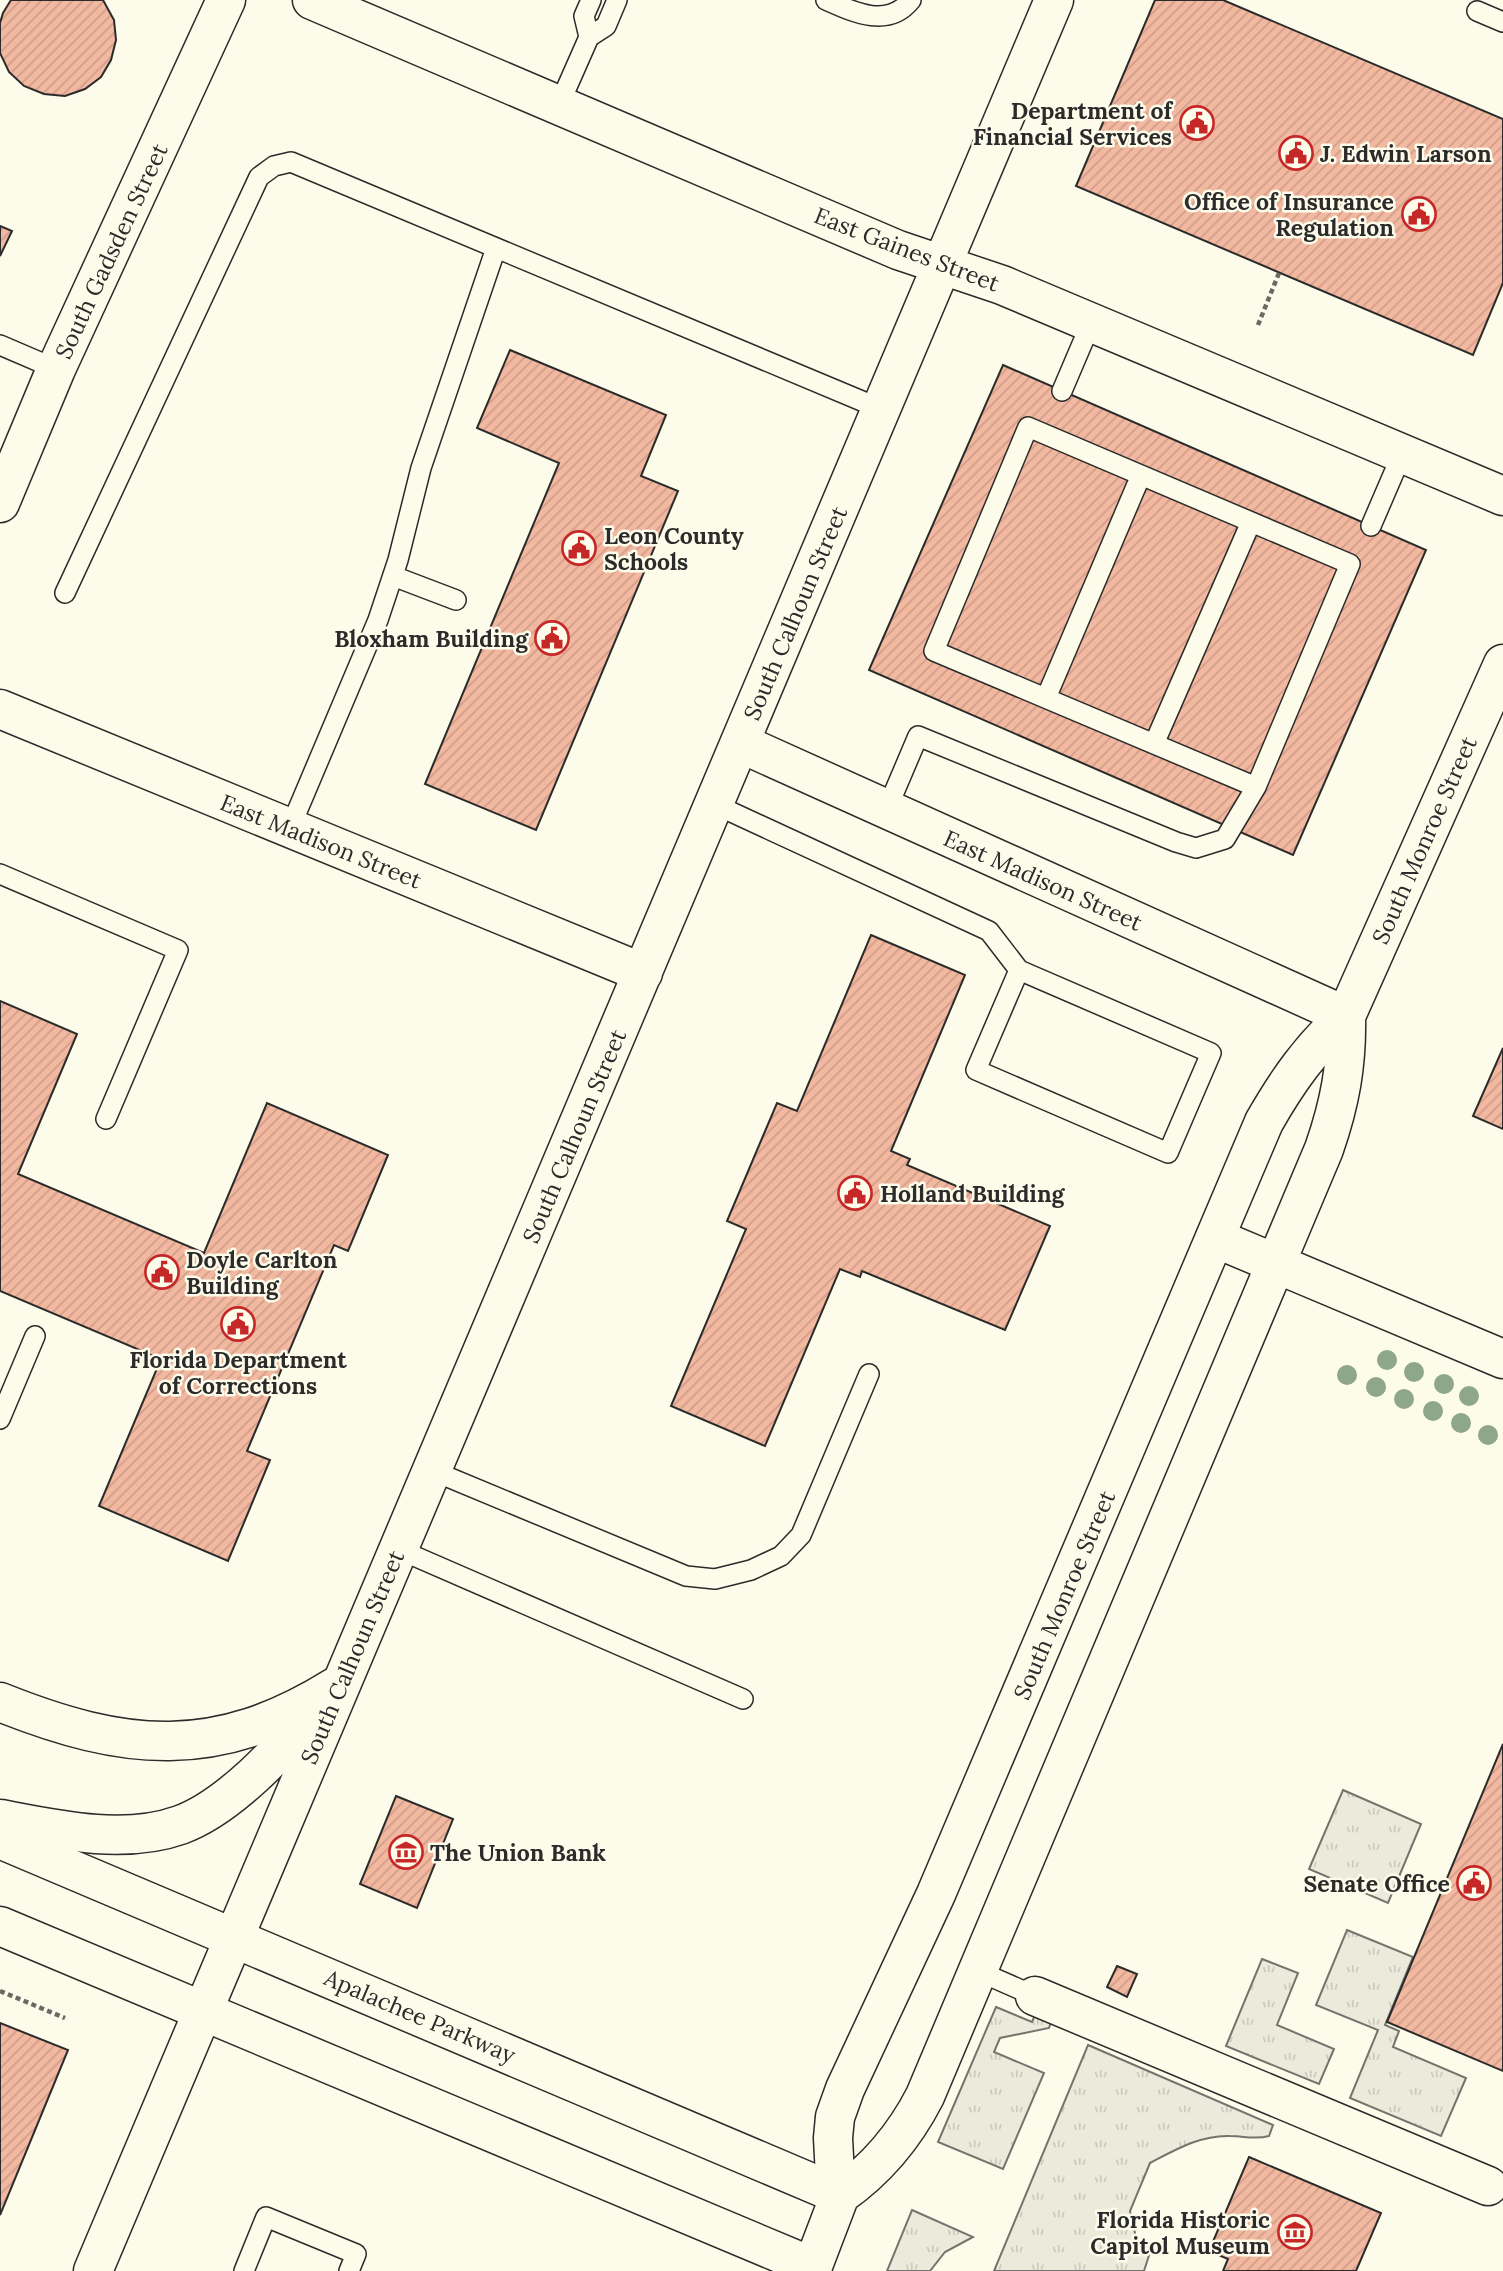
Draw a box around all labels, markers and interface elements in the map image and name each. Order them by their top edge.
place label: Department of Financial Services [973,96,1174,151]
public building icon: Department of Financial Services [1178,104,1216,142]
public building icon: J. Edwin Larson [1277,134,1315,172]
street label: South Gadsden Street [48,139,174,363]
place label: J. Edwin Larson [1320,139,1492,168]
place label: Office of Insurance Regulation [1184,187,1394,242]
public building icon: Office of Insurance Regulation [1400,195,1438,233]
street label: East Gaines Street [810,200,1004,298]
street label: South Calhoun Street [737,502,853,724]
place label: Leon County Schools [604,521,744,576]
public building icon: Leon County Schools [560,529,598,567]
public building icon: Bloxham Building [533,619,571,657]
place label: Bloxham Building [334,624,529,653]
street label: South Monroe Street [1365,732,1483,948]
street label: East Madison Street [216,787,426,895]
street label: East Madison Street [939,823,1147,937]
street label: South Calhoun Street [516,1025,632,1247]
public building icon: Holland Building [836,1174,874,1212]
place label: Holland Building [880,1179,1066,1208]
place label: Doyle Carlton Building [186,1245,338,1300]
public building icon: Doyle Carlton Building [143,1253,181,1291]
public building icon: Florida Department of Corrections [219,1305,257,1343]
place label: Florida Department of Corrections [129,1345,347,1400]
street label: South Monroe Street [1007,1486,1121,1704]
street label: South Calhoun Street [294,1546,410,1768]
museum icon: The Union Bank [387,1833,425,1871]
place label: The Union Bank [430,1838,606,1867]
public building icon: Senate Office [1455,1864,1493,1902]
place label: Senate Office [1304,1869,1450,1898]
street label: Apalachee Parkway [319,1962,521,2070]
place label: Florida Historic Capitol Museum [1090,2205,1270,2260]
museum icon: Florida Historic Capitol Museum [1276,2213,1314,2251]

